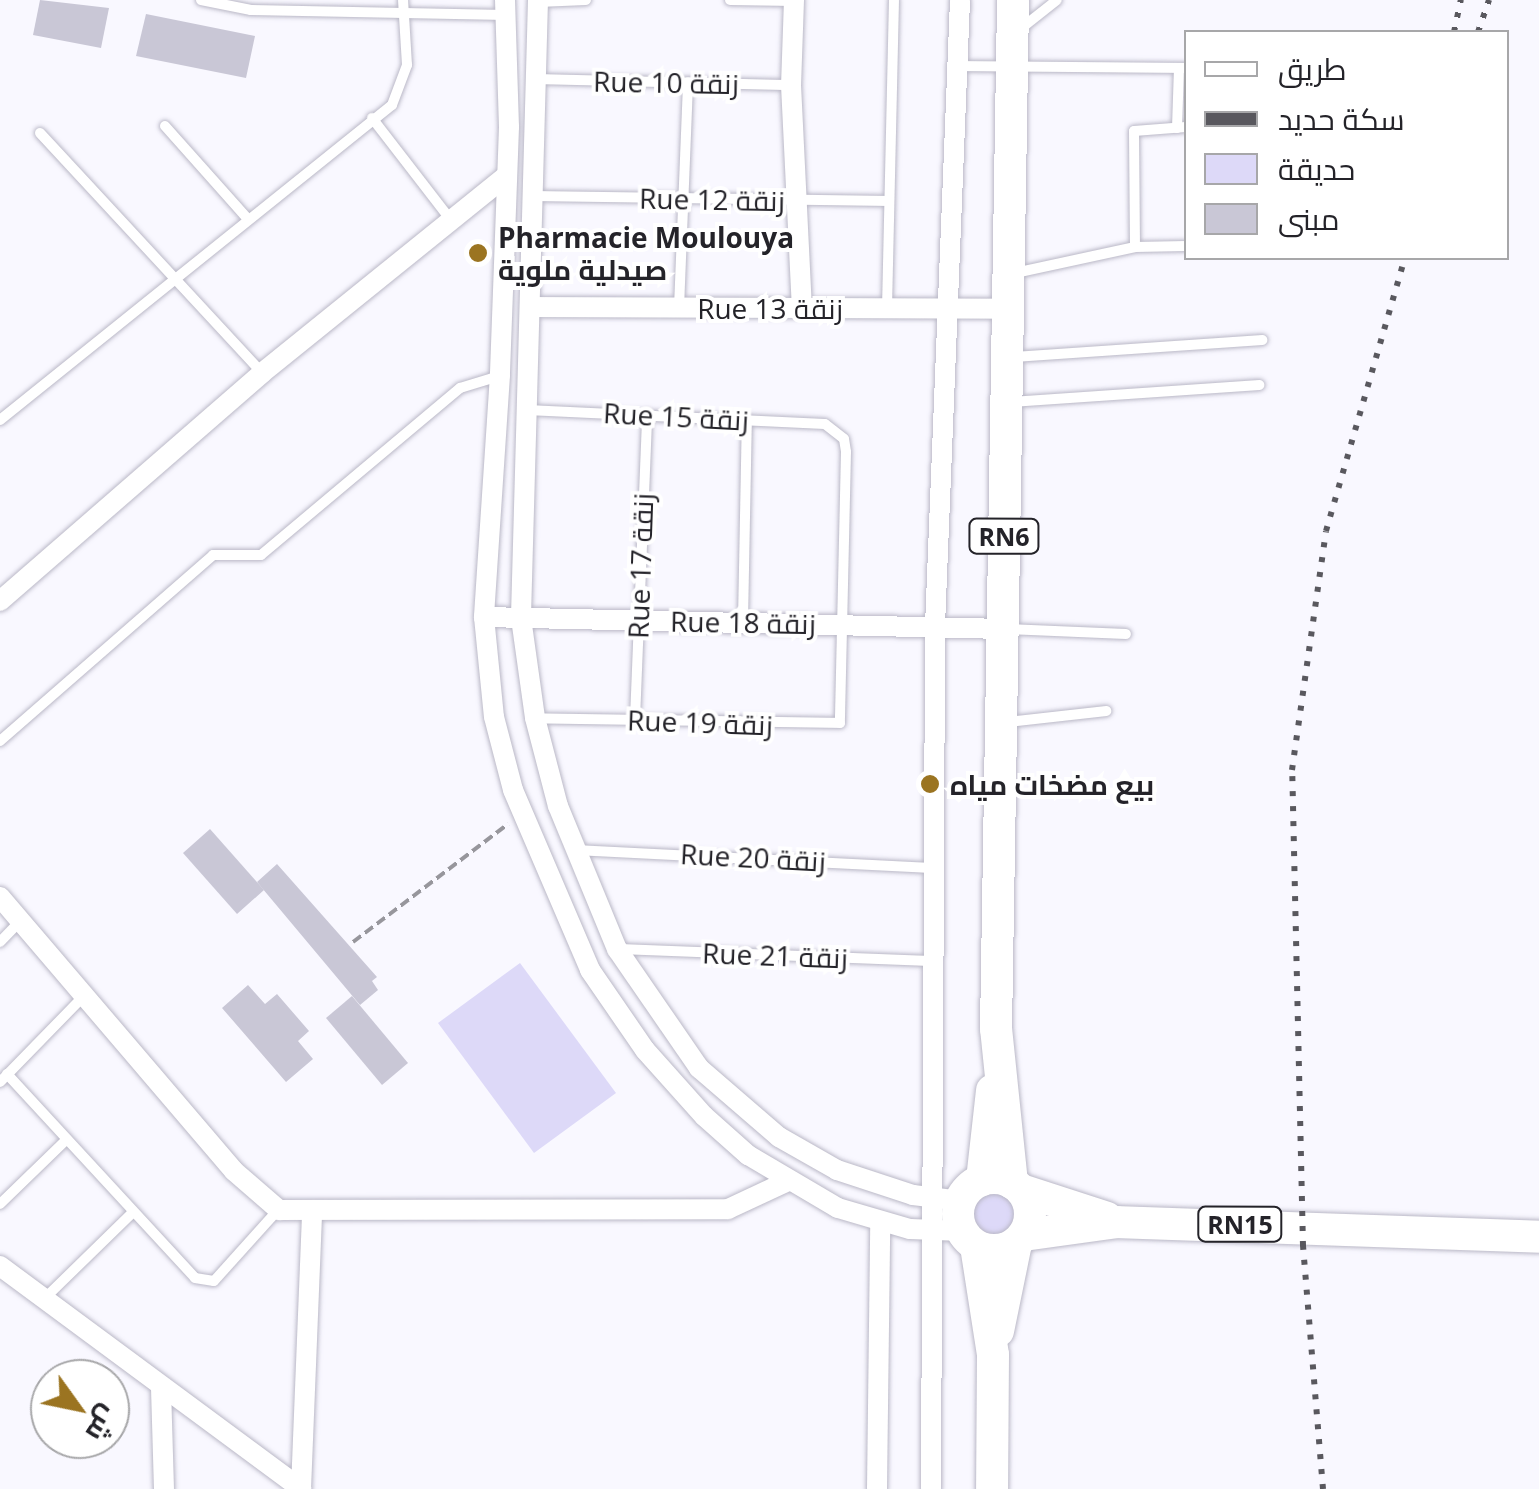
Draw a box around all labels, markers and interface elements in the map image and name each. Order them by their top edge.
legend [1184,30,1509,260]
text: طريق [1278,48,1347,89]
street label: Rue 10 زنقة [593,64,739,100]
text: سكة حديد [1278,98,1404,139]
text: حديقة [1278,148,1355,189]
street label: Rue 12 زنقة [639,181,785,217]
text: مبنى [1278,198,1339,239]
place label: Pharmacie Moulouya صيدلية ملوية [498,220,794,286]
marker: Pharmacie Moulouya صيدلية ملوية [467,242,489,264]
street label: Rue 13 زنقة [697,291,843,325]
street label: Rue 15 زنقة [602,395,750,437]
street label: Rue 17 زنقة [621,493,659,639]
road number: RN6 [966,516,1042,556]
street label: Rue 18 زنقة [670,604,816,640]
street label: Rue 19 زنقة [627,703,773,741]
place label: بيع مضخات مياه [950,767,1154,801]
marker: بيع مضخات مياه [919,773,941,795]
street label: Rue 20 زنقة [679,836,827,878]
street label: Rue 21 زنقة [702,936,848,974]
road number: RN15 [1195,1204,1285,1244]
north arrow [30,1359,130,1459]
text: ش [78,1399,129,1450]

